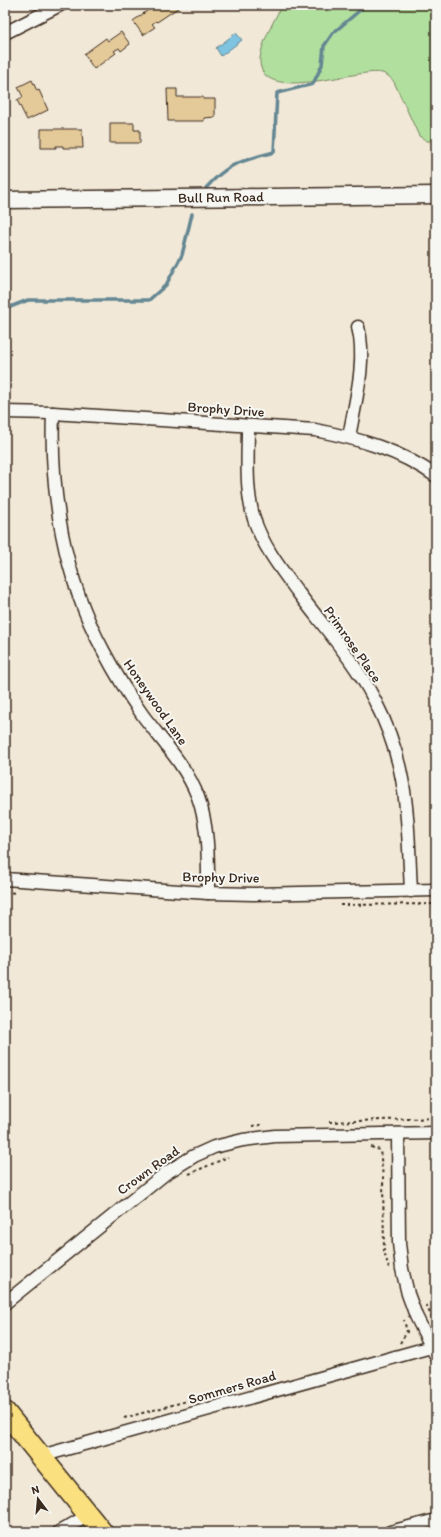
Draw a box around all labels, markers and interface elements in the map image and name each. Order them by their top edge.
street label: Bull Run Road [178,188,264,207]
street label: Brophy Drive [187,398,265,421]
street label: Primrose Place [320,603,385,686]
street label: Honeywood Lane [120,656,192,749]
street label: Brophy Drive [182,868,260,887]
street label: Crown Road [114,1142,183,1199]
street label: Sommers Road [187,1367,278,1408]
north arrow [18,1479,58,1519]
text: N [30,1483,41,1497]

